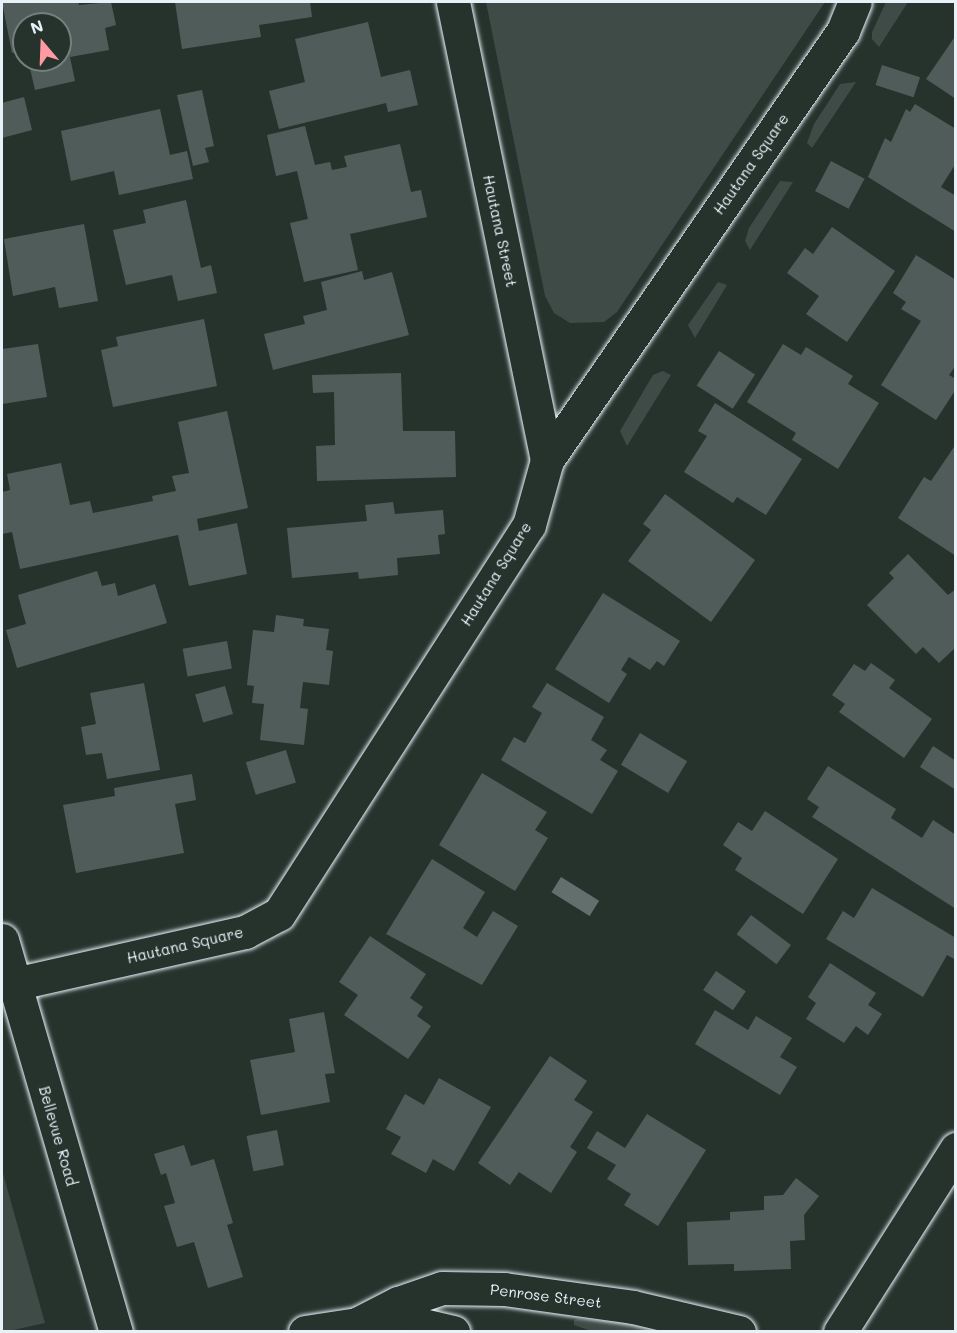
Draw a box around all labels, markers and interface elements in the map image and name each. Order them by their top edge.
north arrow [12,12,72,72]
text: N [27,14,46,38]
street label: Hautana Square [709,110,793,218]
street label: Hautana Street [479,173,521,289]
street label: Hautana Square [457,519,535,629]
street label: Hautana Square [125,923,245,967]
street label: Bellevue Road [35,1084,81,1188]
street label: Penrose Street [489,1280,603,1312]

